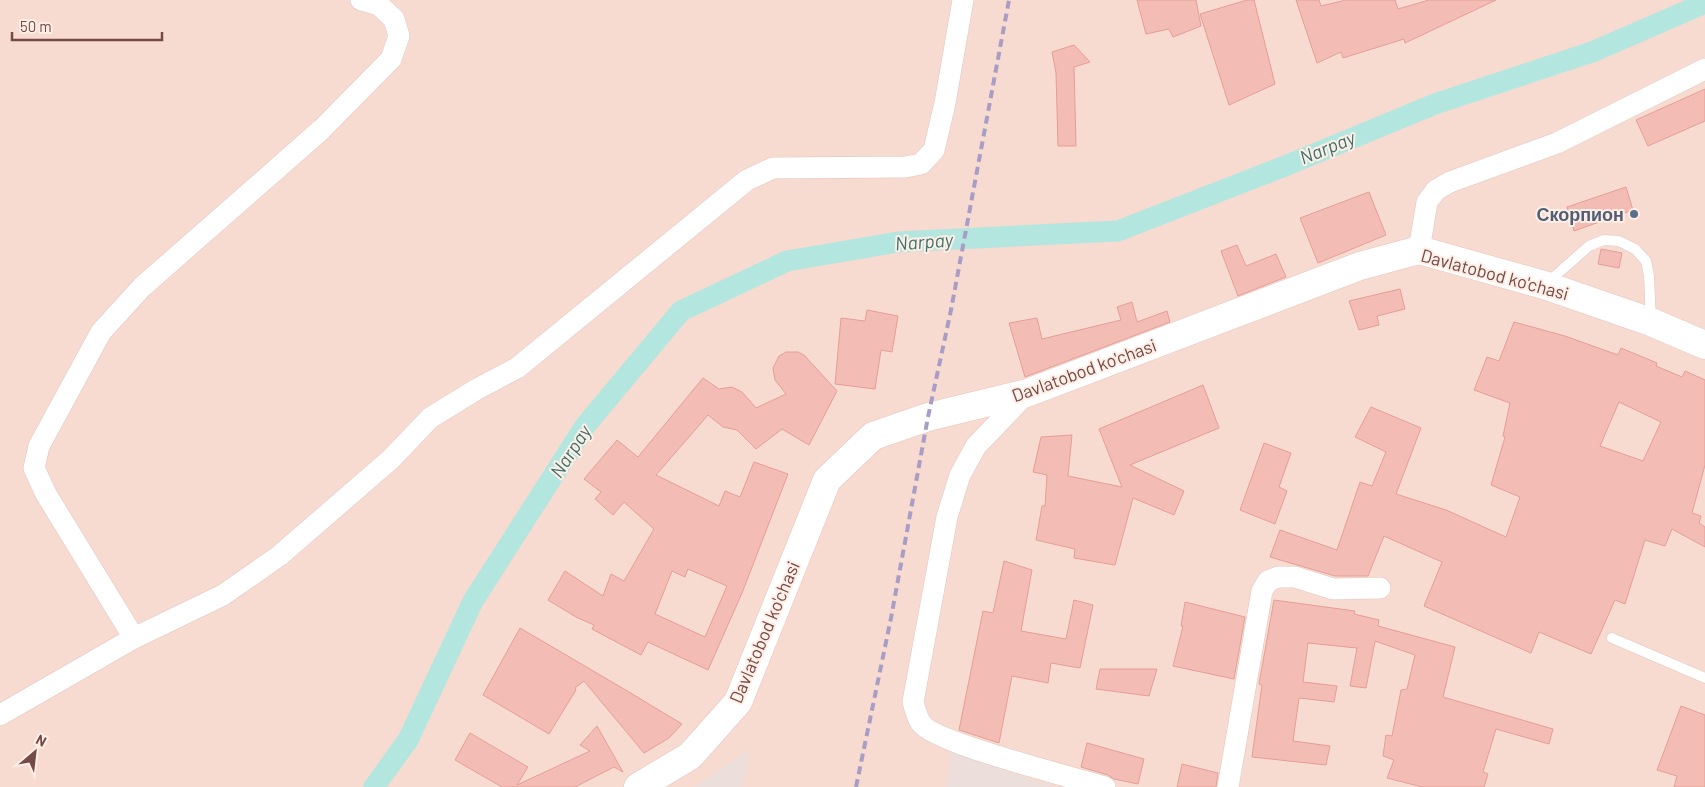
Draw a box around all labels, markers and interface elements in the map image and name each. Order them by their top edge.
scale bar [12,10,162,42]
text: 50 m [20,17,52,35]
water label: Narpay [1296,125,1359,169]
place label: Скорпион [1536,203,1624,225]
marker: Скорпион [1628,208,1640,220]
water label: Narpay [894,227,954,254]
street label: Davlatobod ko'chasi [1419,244,1571,304]
street label: Davlatobod ko'chasi [1009,334,1159,406]
water label: Narpay [545,420,596,482]
street label: Davlatobod ko'chasi [724,558,804,706]
north arrow [10,727,60,777]
text: N [33,730,49,750]

